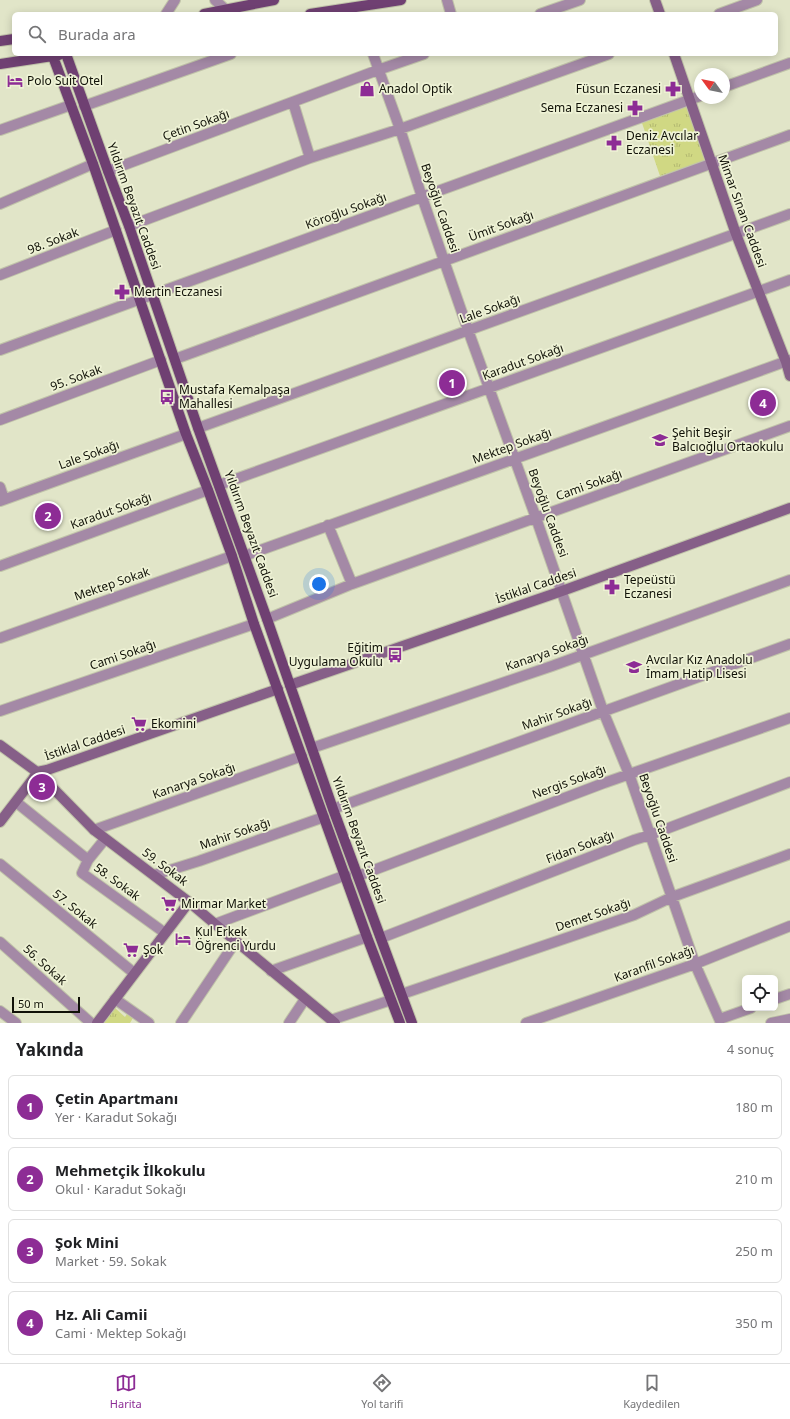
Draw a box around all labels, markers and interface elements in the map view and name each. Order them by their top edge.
search box [12,12,778,56]
icon: search [26,23,48,45]
text: Burada ara [58,24,136,44]
north arrow [694,68,730,104]
hotel icon: Polo Suit Otel [6,72,24,90]
place label: Polo Suit Otel [27,72,103,89]
shop icon: Anadol Optik [358,80,376,98]
place label: Anadol Optik [379,80,453,97]
place label: Füsun Eczanesi [576,80,661,97]
pharmacy icon: Füsun Eczanesi [664,80,682,98]
place label: Sema Eczanesi [541,99,623,116]
pharmacy icon: Sema Eczanesi [626,99,644,117]
street label: Çetin Sokağı [160,105,232,144]
place label: Deniz Avcılar Eczanesi [626,127,698,158]
pharmacy icon: Deniz Avcılar Eczanesi [605,134,623,152]
street label: Yıldırım Beyazıt Caddesi [104,140,165,272]
street label: Mimar Sinan Caddesi [714,152,771,270]
street label: Beyoğlu Caddesi [417,161,464,255]
street label: Köroğlu Sokağı [303,188,389,233]
street label: Ümit Sokağı [466,206,536,245]
street label: 98. Sokak [25,223,81,258]
pharmacy icon: Mertin Eczanesi [113,283,131,301]
place label: Mertin Eczanesi [134,283,222,300]
street label: Lale Sokağı [457,290,523,327]
street label: Karadut Sokağı [480,339,566,384]
street label: 95. Sokak [48,360,104,395]
pin: 1 [439,368,465,398]
place label: Mustafa Kemalpaşa Mahallesi [179,381,290,412]
bus stop icon: Mustafa Kemalpaşa Mahallesi [158,388,176,406]
pin: 4 [750,388,776,418]
street label: Mektep Sokağı [470,423,554,468]
place label: Şehit Beşir Balcıoğlu Ortaokulu [672,424,784,455]
school or university icon: Şehit Beşir Balcıoğlu Ortaokulu [651,431,669,449]
street label: Lale Sokağı [56,436,122,473]
street label: Cami Sokağı [553,465,624,504]
street label: Beyoğlu Caddesi [525,466,572,560]
street label: Yıldırım Beyazıt Caddesi [221,468,282,600]
street label: Karadut Sokağı [68,488,154,533]
pin: 2 [35,501,61,531]
street label: Mektep Sokak [72,562,153,604]
street label: İstiklal Caddesi [493,564,579,607]
place label: Tepeüstü Eczanesi [624,571,676,602]
your location [309,574,329,594]
pharmacy icon: Tepeüstü Eczanesi [603,578,621,596]
street label: Kanarya Sokağı [503,630,591,675]
street label: Cami Sokağı [87,635,158,674]
place label: Eğitim Uygulama Okulu [289,639,383,670]
bus stop icon: Eğitim Uygulama Okulu [386,646,404,664]
place label: Avcılar Kız Anadolu İmam Hatip Lisesi [646,651,753,682]
school or university icon: Avcılar Kız Anadolu İmam Hatip Lisesi [625,658,643,676]
street label: Mahir Sokağı [519,693,594,734]
supermarket icon: Ekomini [130,715,148,733]
place label: Ekomini [151,715,196,732]
street label: İstiklal Caddesi [42,721,128,764]
street label: Kanarya Sokağı [150,758,238,803]
street label: Nergis Sokağı [529,760,608,803]
street label: Beyoğlu Caddesi [635,771,682,865]
pin: 3 [29,772,55,802]
street label: Yıldırım Beyazıt Caddesi [329,774,390,906]
street label: Mahir Sokağı [197,813,272,854]
street label: Fidan Sokağı [543,826,616,867]
street label: 59. Sokak [139,844,192,890]
street label: 58. Sokak [91,859,144,905]
street label: 57. Sokak [49,885,102,932]
street label: Demet Sokağı [553,894,633,935]
supermarket icon: Mirmar Market [160,895,178,913]
place label: Mirmar Market [181,895,267,912]
place label: Kul Erkek Öğrenci Yurdu [195,923,276,954]
hotel icon: Kul Erkek Öğrenci Yurdu [174,930,192,948]
street label: 56. Sokak [20,940,71,989]
supermarket icon: Şok [122,941,140,959]
place label: Şok [143,941,164,958]
street label: Karanfil Sokağı [611,941,696,986]
map controls [742,975,778,1011]
button: locate [742,975,778,1011]
scale bar [12,995,80,1014]
text: 50 m [18,996,44,1011]
text: Yakında [16,1038,84,1061]
text: 4 sonuç [727,1040,774,1058]
text: Çetin Apartmanı [55,1088,178,1108]
text: 1 [26,1098,34,1116]
text: 180 m [735,1098,773,1116]
text: Yer · Karadut Sokağı [55,1108,177,1126]
text: Mehmetçik İlkokulu [55,1160,206,1180]
text: 2 [26,1170,34,1188]
text: 210 m [735,1170,773,1188]
text: Okul · Karadut Sokağı [55,1180,186,1198]
text: Şok Mini [55,1232,119,1252]
text: 3 [26,1242,34,1260]
text: 250 m [735,1242,773,1260]
text: Market · 59. Sokak [55,1252,167,1270]
text: Hz. Ali Camii [55,1304,147,1324]
text: 4 [26,1314,34,1332]
text: 350 m [735,1314,773,1332]
text: Cami · Mektep Sokağı [55,1324,186,1342]
tab: Harita [110,1372,142,1411]
tab: Yol tarifi [361,1372,404,1411]
tab: Kaydedilen [623,1372,680,1411]

